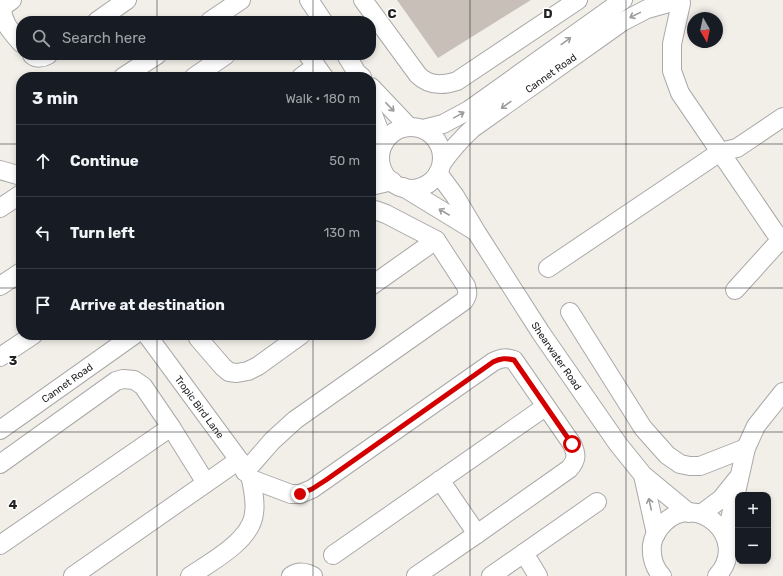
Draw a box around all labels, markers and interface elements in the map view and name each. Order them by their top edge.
text: C [387,6,397,21]
text: D [543,6,553,21]
one-way arrow [630,12,642,19]
north arrow [687,12,723,48]
search box [16,16,376,60]
icon: search [30,27,52,49]
text: Search here [62,29,146,47]
one-way arrow [560,37,571,45]
street label: Cannet Road [523,51,579,96]
text: 3 min [32,88,78,108]
text: Walk · 180 m [285,91,360,106]
one-way arrow [501,101,512,109]
one-way arrow [385,102,395,112]
one-way arrow [453,111,465,119]
icon: ahead [32,150,54,172]
text: Continue [70,152,139,170]
text: 50 m [329,153,360,168]
one-way arrow [438,208,450,216]
icon: left [32,222,54,244]
text: Turn left [70,224,135,242]
text: 130 m [324,225,360,240]
icon: arrive [32,294,54,316]
text: Arrive at destination [70,296,225,314]
street label: Shearwater Road [528,320,584,393]
text: 3 [9,353,18,368]
street label: Cannet Road [40,361,95,406]
street label: Tropic Bird Lane [172,374,226,441]
route start [563,435,581,453]
route end [291,485,309,503]
map controls [735,492,771,564]
button: + [735,492,771,528]
text: 4 [9,497,18,512]
one-way arrow [645,498,653,511]
button: − [735,528,771,564]

